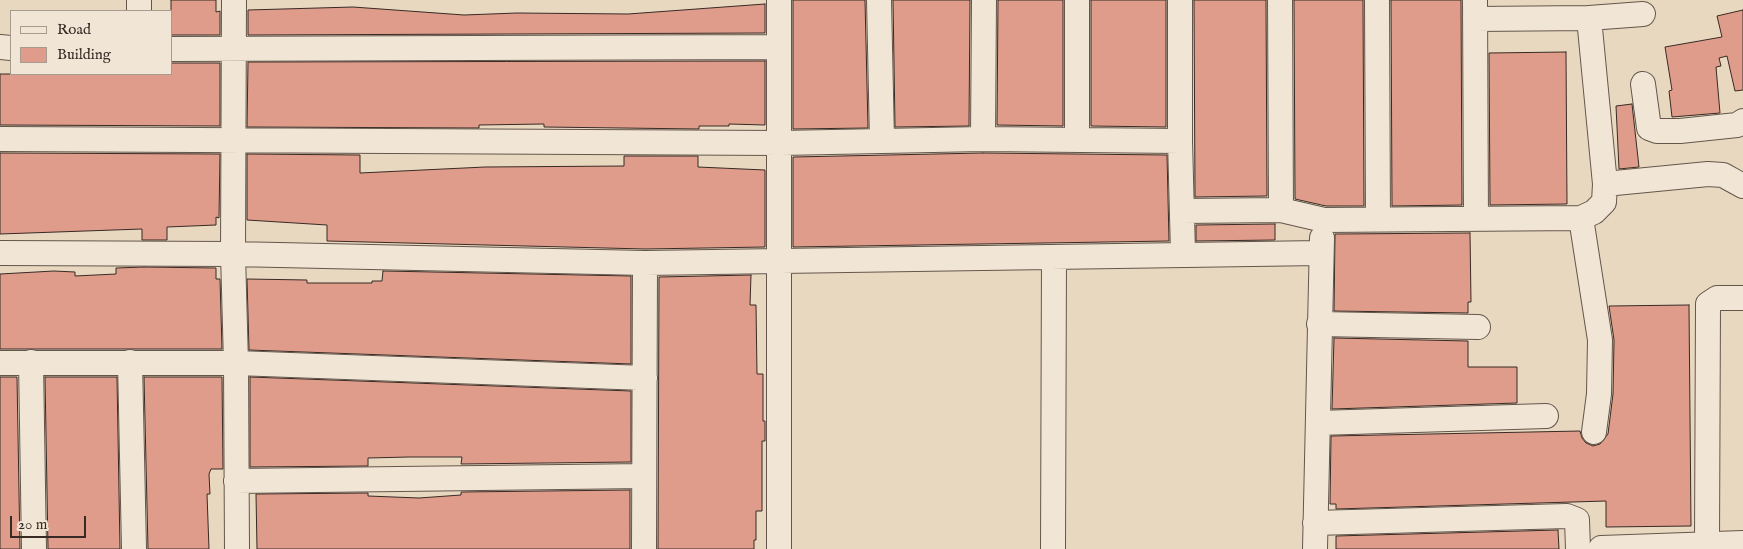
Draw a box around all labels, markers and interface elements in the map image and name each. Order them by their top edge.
legend [10,10,172,75]
text: Road [57,20,91,39]
text: Building [57,45,111,64]
scale bar [12,506,89,538]
text: 20 m [18,515,47,534]

